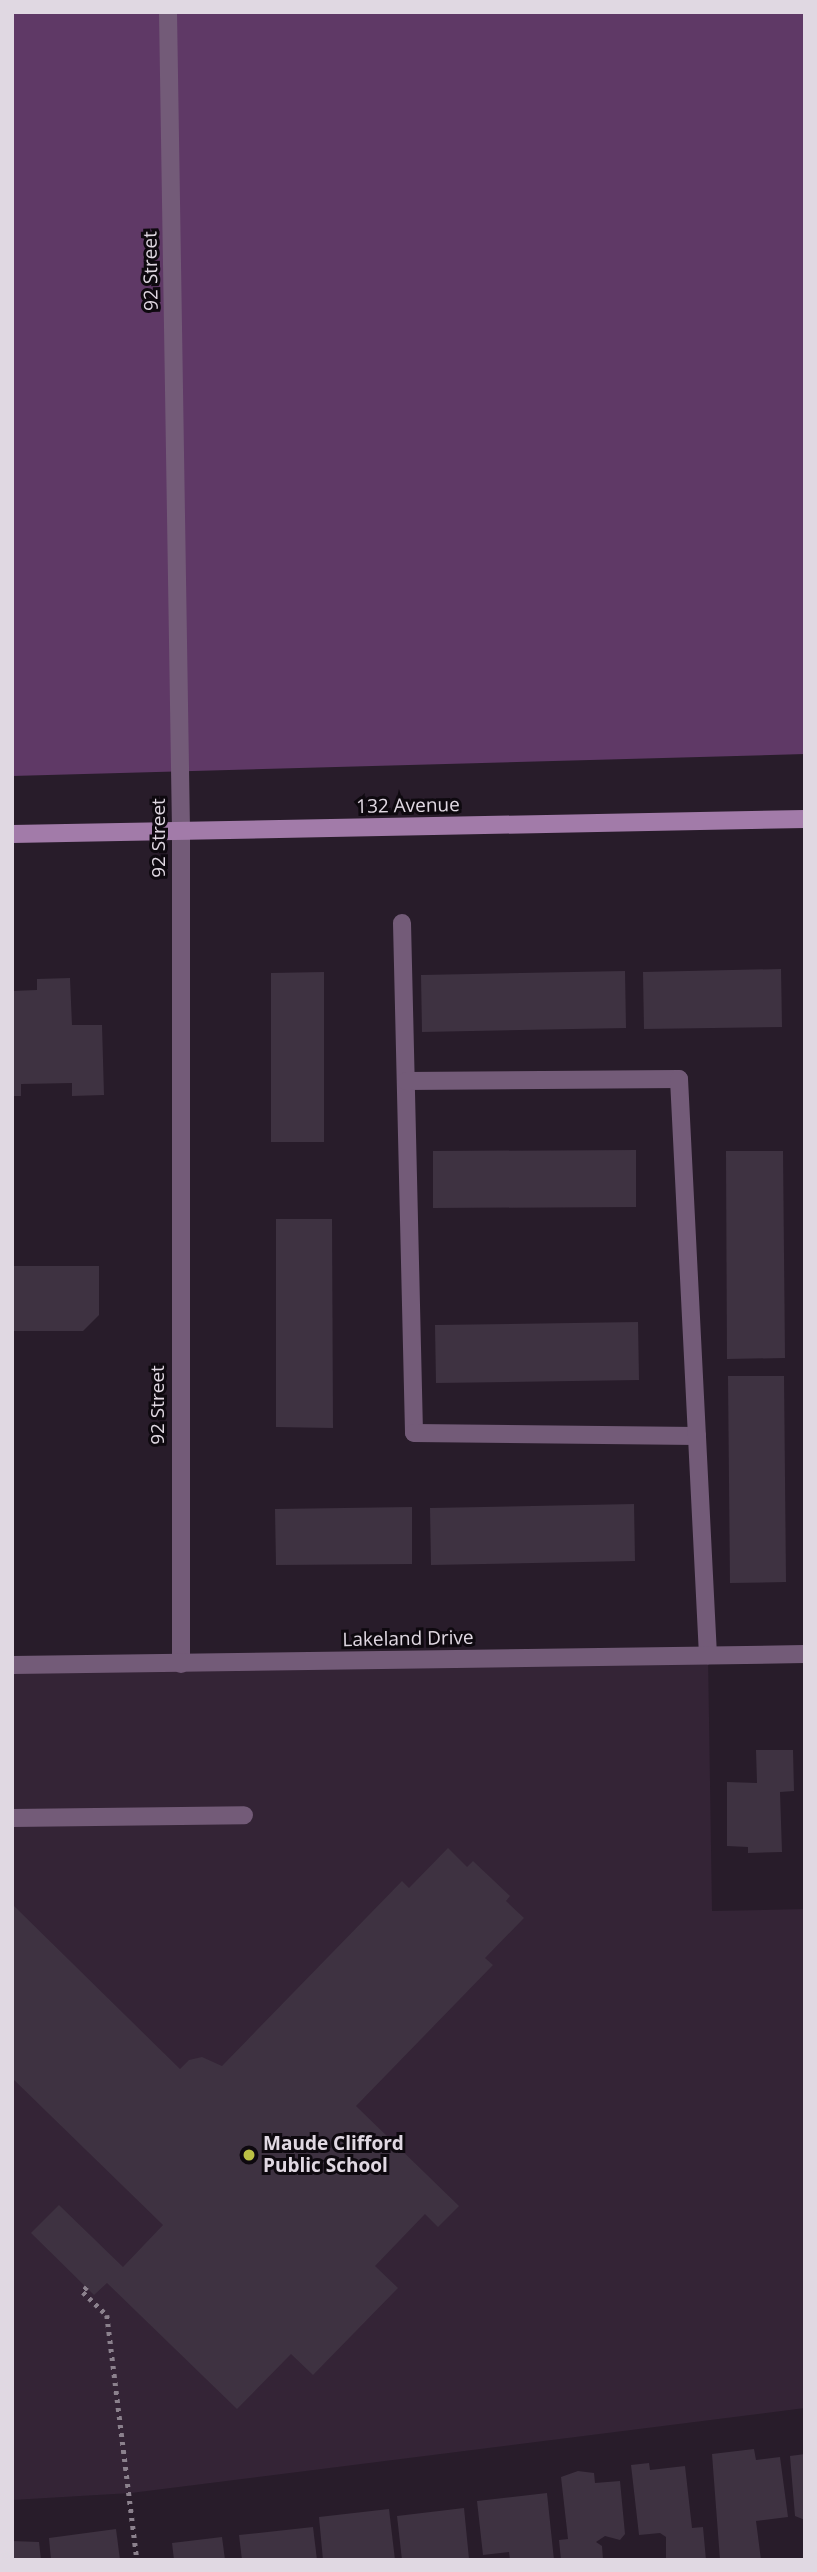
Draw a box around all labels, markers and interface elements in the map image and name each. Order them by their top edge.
street label: 92 Street [139,231,163,311]
street label: 132 Avenue [356,794,460,818]
street label: 92 Street [148,798,170,878]
street label: 92 Street [147,1365,169,1445]
street label: Lakeland Drive [342,1626,474,1652]
place label: Maude Clifford Public School [263,2133,404,2177]
marker: Maude Clifford Public School [241,2147,257,2163]

